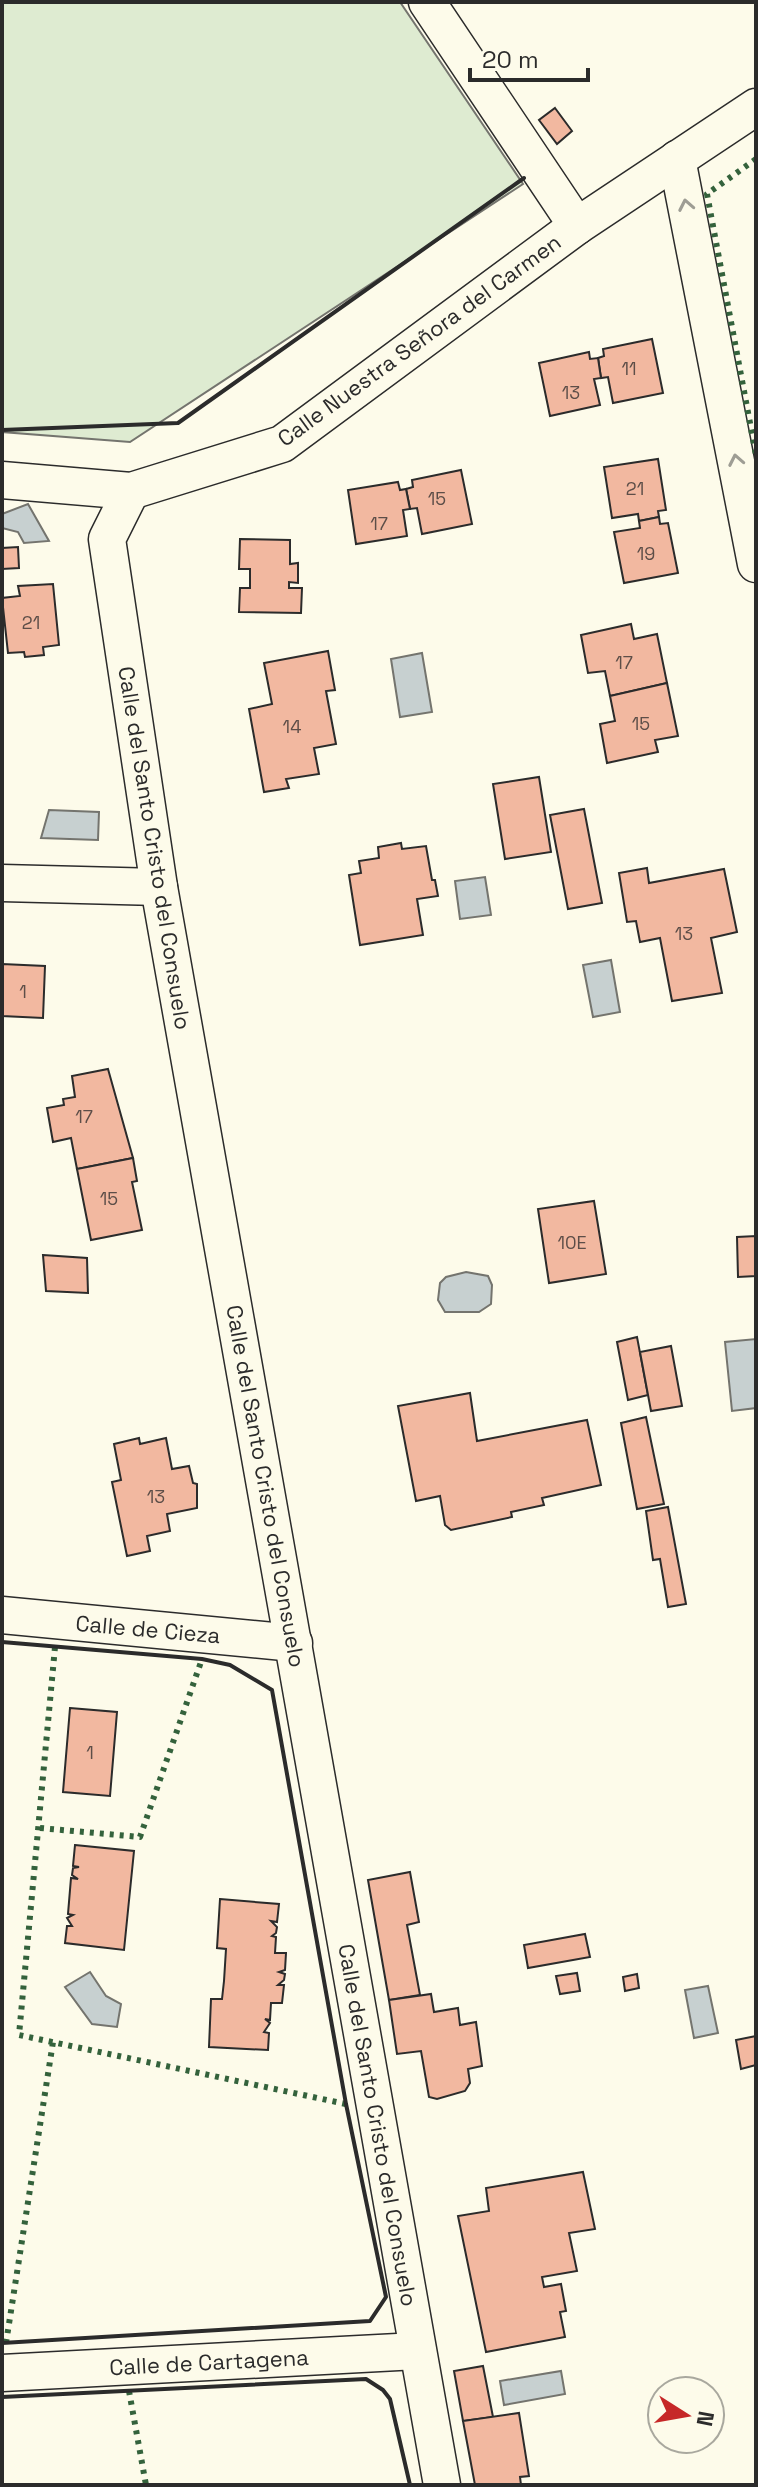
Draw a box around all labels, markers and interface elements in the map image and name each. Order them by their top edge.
scale bar [470,32,588,82]
text: 20 m [482,44,539,75]
one-way arrow [678,199,695,212]
street label: Calle Nuestra Señora del Carmen [272,228,566,452]
house number: 11 [621,357,637,380]
house number: 13 [562,381,580,404]
one-way arrow [728,453,745,467]
house number: 21 [626,477,644,500]
house number: 15 [428,487,446,510]
house number: 17 [370,512,388,535]
house number: 19 [637,542,655,565]
house number: 21 [22,611,40,634]
house number: 17 [615,651,633,674]
street label: Calle del Santo Cristo del Consuelo [112,664,198,1032]
house number: 15 [632,712,650,735]
house number: 14 [283,715,301,738]
house number: 13 [675,922,693,945]
house number: 1 [19,980,27,1003]
house number: 17 [75,1105,93,1128]
house number: 15 [100,1187,118,1210]
house number: 10E [557,1231,587,1254]
street label: Calle del Santo Cristo del Consuelo [220,1303,312,1669]
house number: 13 [147,1485,165,1508]
street label: Calle de Cieza [74,1609,222,1649]
house number: 1 [86,1741,94,1764]
street label: Calle del Santo Cristo del Consuelo [332,1942,424,2308]
street label: Calle de Cartagena [108,2343,310,2381]
north arrow [646,2375,726,2455]
text: N [690,2409,721,2429]

